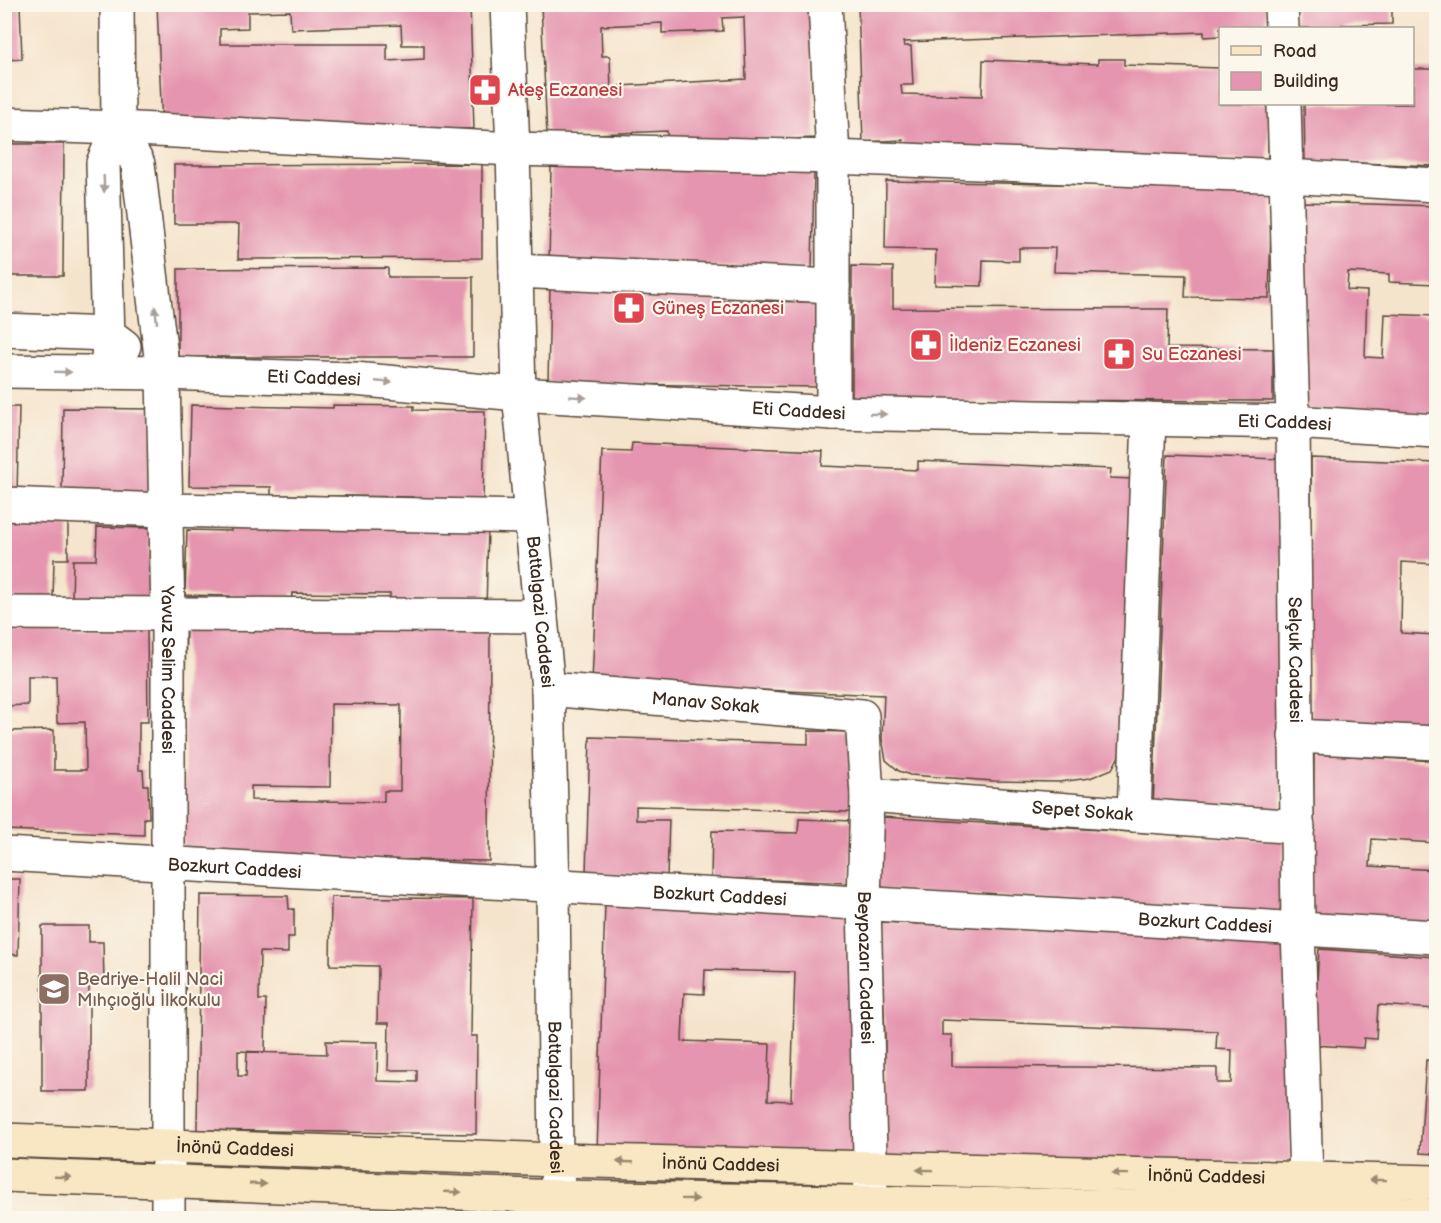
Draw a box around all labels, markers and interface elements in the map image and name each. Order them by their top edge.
legend [1219,27,1414,105]
text: Road [1273,41,1317,62]
text: Building [1273,71,1339,92]
pharmacy icon: Ateş Eczanesi [467,72,503,108]
place label: Ateş Eczanesi [508,80,622,101]
one-way arrow [99,174,109,193]
pharmacy icon: Güneş Eczanesi [611,290,647,326]
place label: Güneş Eczanesi [652,298,784,319]
one-way arrow [151,305,161,324]
pharmacy icon: İldeniz Eczanesi [908,327,944,363]
place label: İldeniz Eczanesi [949,334,1081,356]
pharmacy icon: Su Eczanesi [1101,336,1137,372]
place label: Su Eczanesi [1142,344,1242,365]
street label: Eti Caddesi [267,366,362,390]
one-way arrow [53,367,72,377]
one-way arrow [374,377,393,387]
one-way arrow [569,393,588,402]
street label: Eti Caddesi [751,398,846,424]
one-way arrow [868,409,887,419]
street label: Eti Caddesi [1237,410,1332,435]
street label: Battalgazi Caddesi [522,535,558,689]
street label: Yavuz Selim Caddesi [157,585,179,754]
street label: Selçuk Caddesi [1284,597,1306,723]
street label: Manav Sokak [651,687,760,718]
street label: Sepet Sokak [1031,797,1134,825]
street label: Bozkurt Caddesi [167,854,302,883]
street label: Bozkurt Caddesi [652,882,787,910]
street label: Beypazarı Caddesi [853,891,878,1045]
street label: Bozkurt Caddesi [1137,909,1273,937]
place label: Bedriye-Halil Naci Mıhçıoğlu İlkokulu [77,969,223,1011]
school or university icon: Bedriye-Halil Naci Mıhçıoğlu İlkokulu [36,971,72,1007]
street label: Battalgazi Caddesi [544,1021,568,1175]
street label: İnönü Caddesi [175,1135,294,1161]
street label: İnönü Caddesi [661,1151,780,1176]
one-way arrow [616,1158,635,1167]
street label: İnönü Caddesi [1147,1163,1266,1188]
one-way arrow [916,1166,935,1175]
one-way arrow [1111,1170,1130,1179]
one-way arrow [53,1173,72,1182]
one-way arrow [1369,1175,1388,1185]
one-way arrow [248,1180,267,1189]
one-way arrow [443,1188,462,1197]
one-way arrow [680,1194,699,1204]

